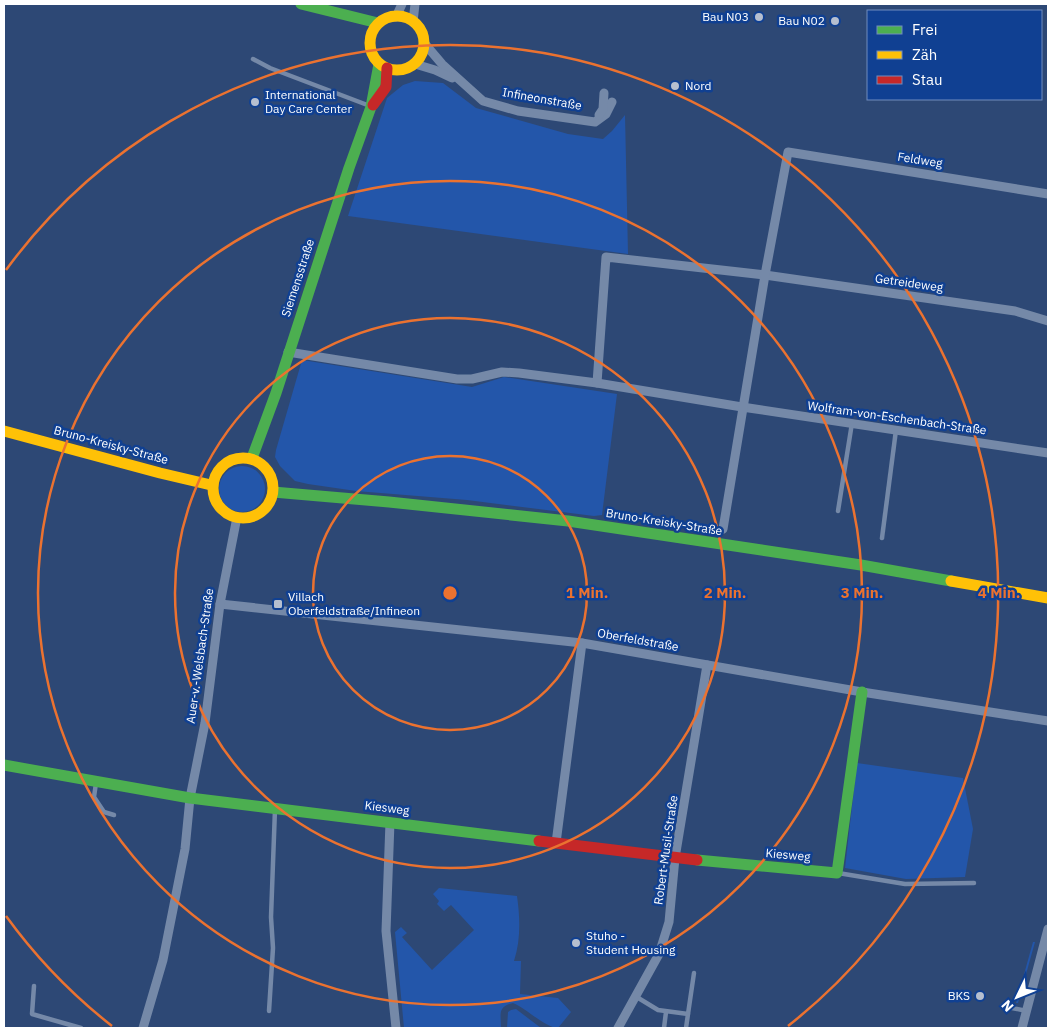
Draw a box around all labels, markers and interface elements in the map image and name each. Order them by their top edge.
place label: Bau N03 [702,9,749,24]
legend [867,10,1042,100]
marker: Bau N03 [753,11,765,23]
place label: Bau N02 [778,13,825,28]
marker: Bau N02 [829,15,841,27]
text: Frei [912,20,938,39]
text: Zäh [912,45,937,64]
text: Stau [912,70,943,89]
place label: Nord [685,78,712,93]
marker: Nord [669,80,681,92]
street label: Infineonstraße [501,84,583,113]
place label: International Day Care Center [265,87,352,116]
marker: International Day Care Center [249,96,261,108]
street label: Feldweg [897,149,944,171]
street label: Siemensstraße [278,237,317,319]
street label: Getreideweg [874,270,945,295]
street label: Wolfram-von-Eschenbach-Straße [807,398,988,438]
street label: Bruno-Kreisky-Straße [52,422,170,467]
street label: Bruno-Kreisky-Straße [605,505,724,538]
text: 1 Min. [566,583,608,602]
text: 2 Min. [704,583,746,602]
text: 3 Min. [841,583,883,602]
text: 4 Min. [978,583,1020,602]
centre of rings [441,584,459,602]
street label: Auer-v.-Welsbach-Straße [183,587,216,725]
place label: Villach Oberfeldstraße/Infineon [288,589,420,618]
marker: Villach Oberfeldstraße/Infineon [272,598,284,610]
street label: Oberfeldstraße [596,625,680,654]
street label: Robert-Musil-Straße [650,794,681,906]
street label: Kiesweg [364,797,411,818]
street label: Kiesweg [765,845,812,864]
place label: Stuho - Student Housing [586,928,676,957]
marker: Stuho - Student Housing [570,937,582,949]
north arrow [992,972,1042,1022]
place label: BKS [948,988,970,1003]
marker: BKS [974,990,986,1002]
text: N [997,996,1018,1016]

